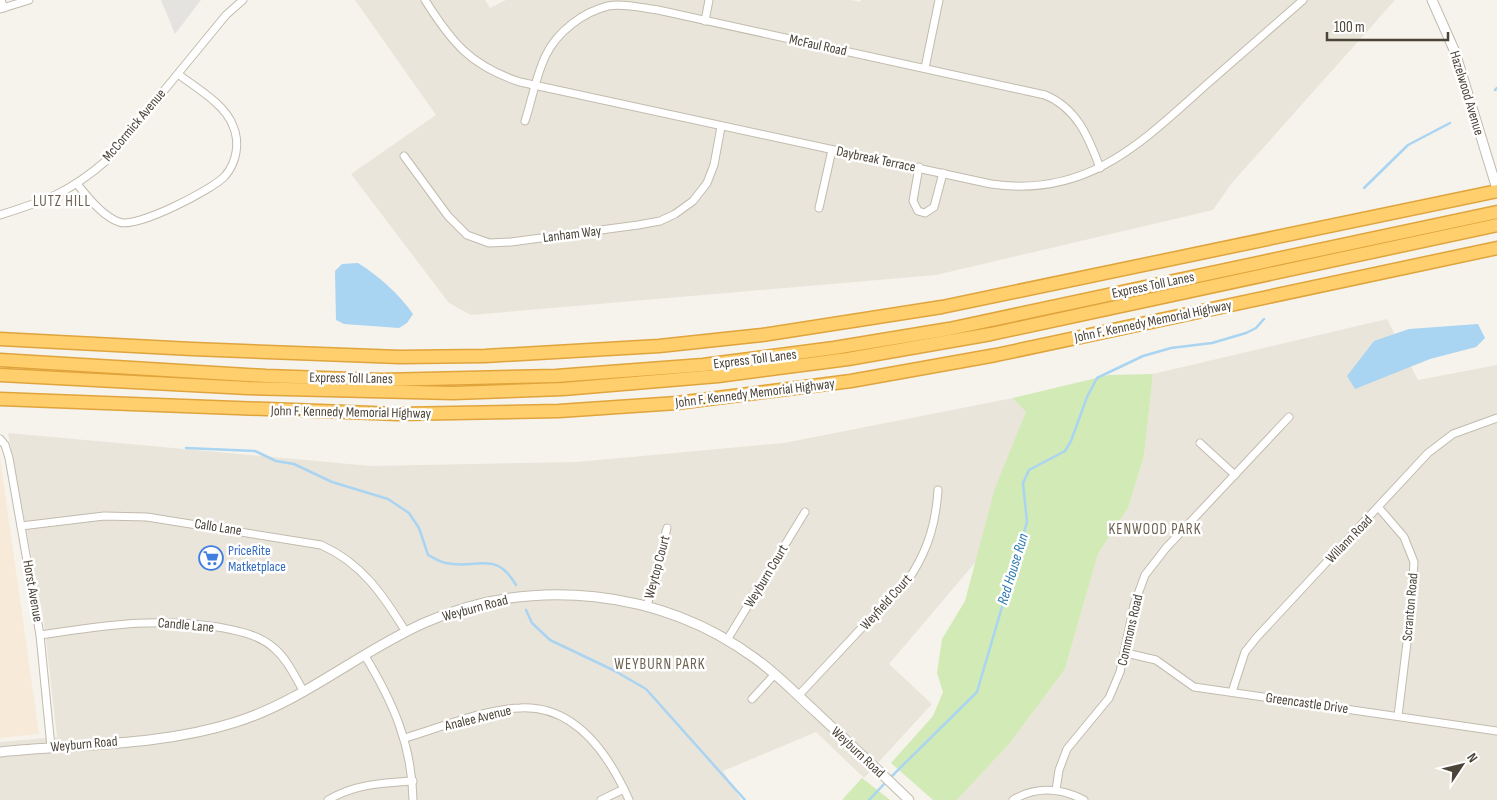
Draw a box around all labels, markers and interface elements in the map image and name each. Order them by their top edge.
scale bar [1327,10,1448,42]
text: 100 m [1334,18,1365,37]
street label: McFaul Road [788,31,848,59]
street label: Hazelwood Avenue [1446,49,1488,137]
street label: McCormick Avenue [99,85,169,165]
street label: Daybreak Terrace [835,142,917,176]
district label: LUTZ HILL [33,192,91,211]
street label: Lanham Way [542,222,603,246]
street label: Express Toll Lanes [1110,268,1196,302]
street label: John F. Kennedy Memorial Highway [1072,296,1234,346]
street label: Express Toll Lanes [712,345,798,373]
street label: Express Toll Lanes [309,369,393,387]
street label: John F. Kennedy Memorial Highway [673,375,836,411]
street label: John F. Kennedy Memorial Highway [270,402,432,422]
street label: Willann Road [1322,511,1376,566]
street label: Callo Lane [193,515,243,539]
district label: KENWOOD PARK [1109,520,1201,539]
water label: Red House Run [993,531,1033,607]
street label: Weytop Court [640,534,674,600]
street label: Weyburn Court [741,541,791,611]
place label: PriceRite Matketplace [228,542,286,575]
supermarket icon: PriceRite Matketplace [198,545,224,571]
street label: Horst Avenue [19,559,47,623]
street label: Weyfield Court [857,571,915,633]
street label: Scranton Road [1399,572,1421,642]
street label: Weyburn Road [440,591,510,625]
street label: Commons Road [1114,592,1147,667]
street label: Candle Lane [157,614,215,636]
district label: WEYBURN PARK [614,655,706,674]
street label: Greencastle Drive [1265,689,1349,717]
street label: Analee Avenue [442,702,513,735]
street label: Weyburn Road [828,723,888,781]
street label: Weyburn Road [50,733,118,755]
north arrow [1437,740,1487,790]
text: N [1463,750,1481,766]

